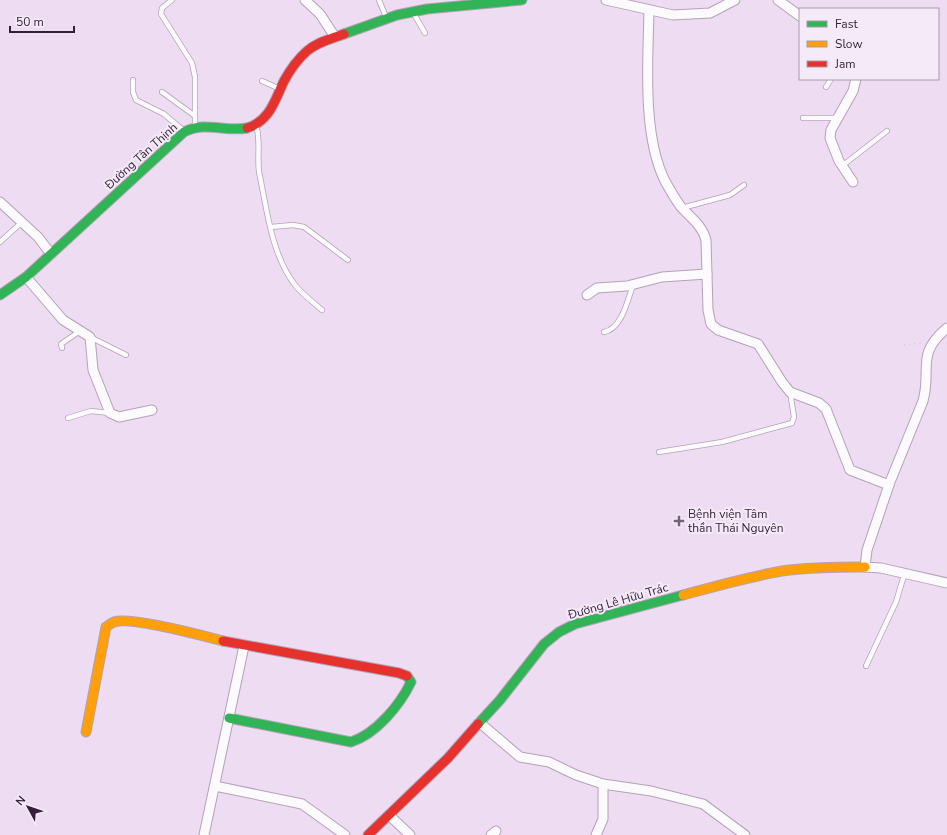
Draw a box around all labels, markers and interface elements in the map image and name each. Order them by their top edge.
scale bar [10,8,74,34]
legend [799,8,939,80]
text: 50 m [16,14,44,30]
text: Fast [835,16,858,32]
text: Slow [835,36,863,52]
text: Jam [834,56,856,72]
street label: Đường Tân Thịnh [101,119,181,193]
place label: Bệnh viện Tâm thần Thái Nguyên [688,506,783,536]
marker: Bệnh viện Tâm thần Thái Nguyên [673,515,685,527]
street label: Đường Lê Hữu Trác [565,579,670,623]
north arrow [8,787,48,827]
text: N [12,793,29,809]

